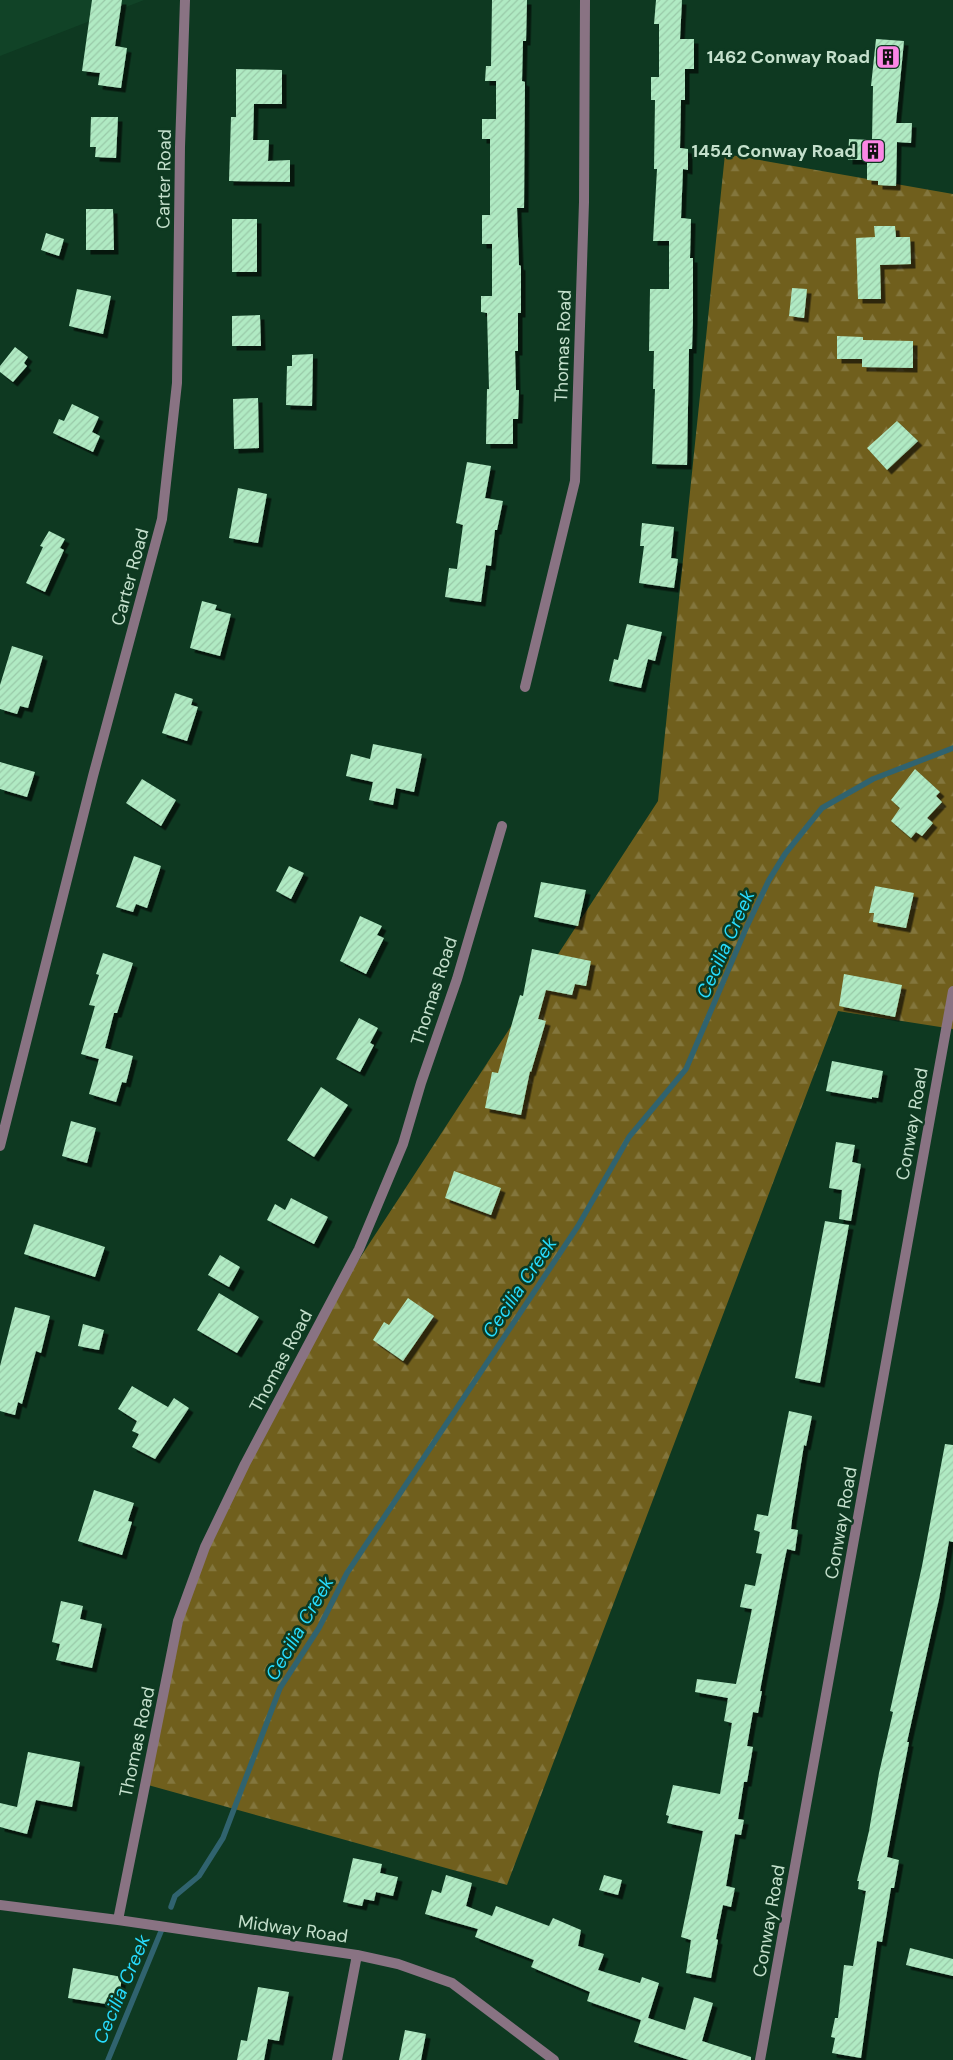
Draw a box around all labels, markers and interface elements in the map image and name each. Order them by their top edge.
building icon: 1462 Conway Road [875,44,901,70]
place label: 1462 Conway Road [707,45,870,69]
street label: Carter Road [151,129,177,229]
building icon: 1454 Conway Road [860,138,886,164]
place label: 1454 Conway Road [692,139,856,163]
street label: Thomas Road [549,289,577,403]
street label: Carter Road [106,526,154,628]
water label: Cecilia Creek [690,886,761,1003]
street label: Thomas Road [405,934,463,1048]
street label: Conway Road [890,1066,934,1182]
water label: Cecilia Creek [476,1232,562,1343]
street label: Thomas Road [244,1306,318,1416]
street label: Conway Road [819,1465,863,1581]
water label: Cecilia Creek [259,1571,340,1685]
street label: Thomas Road [114,1684,160,1800]
street label: Conway Road [747,1863,791,1979]
street label: Midway Road [237,1909,349,1949]
water label: Cecilia Creek [87,1930,156,2048]

